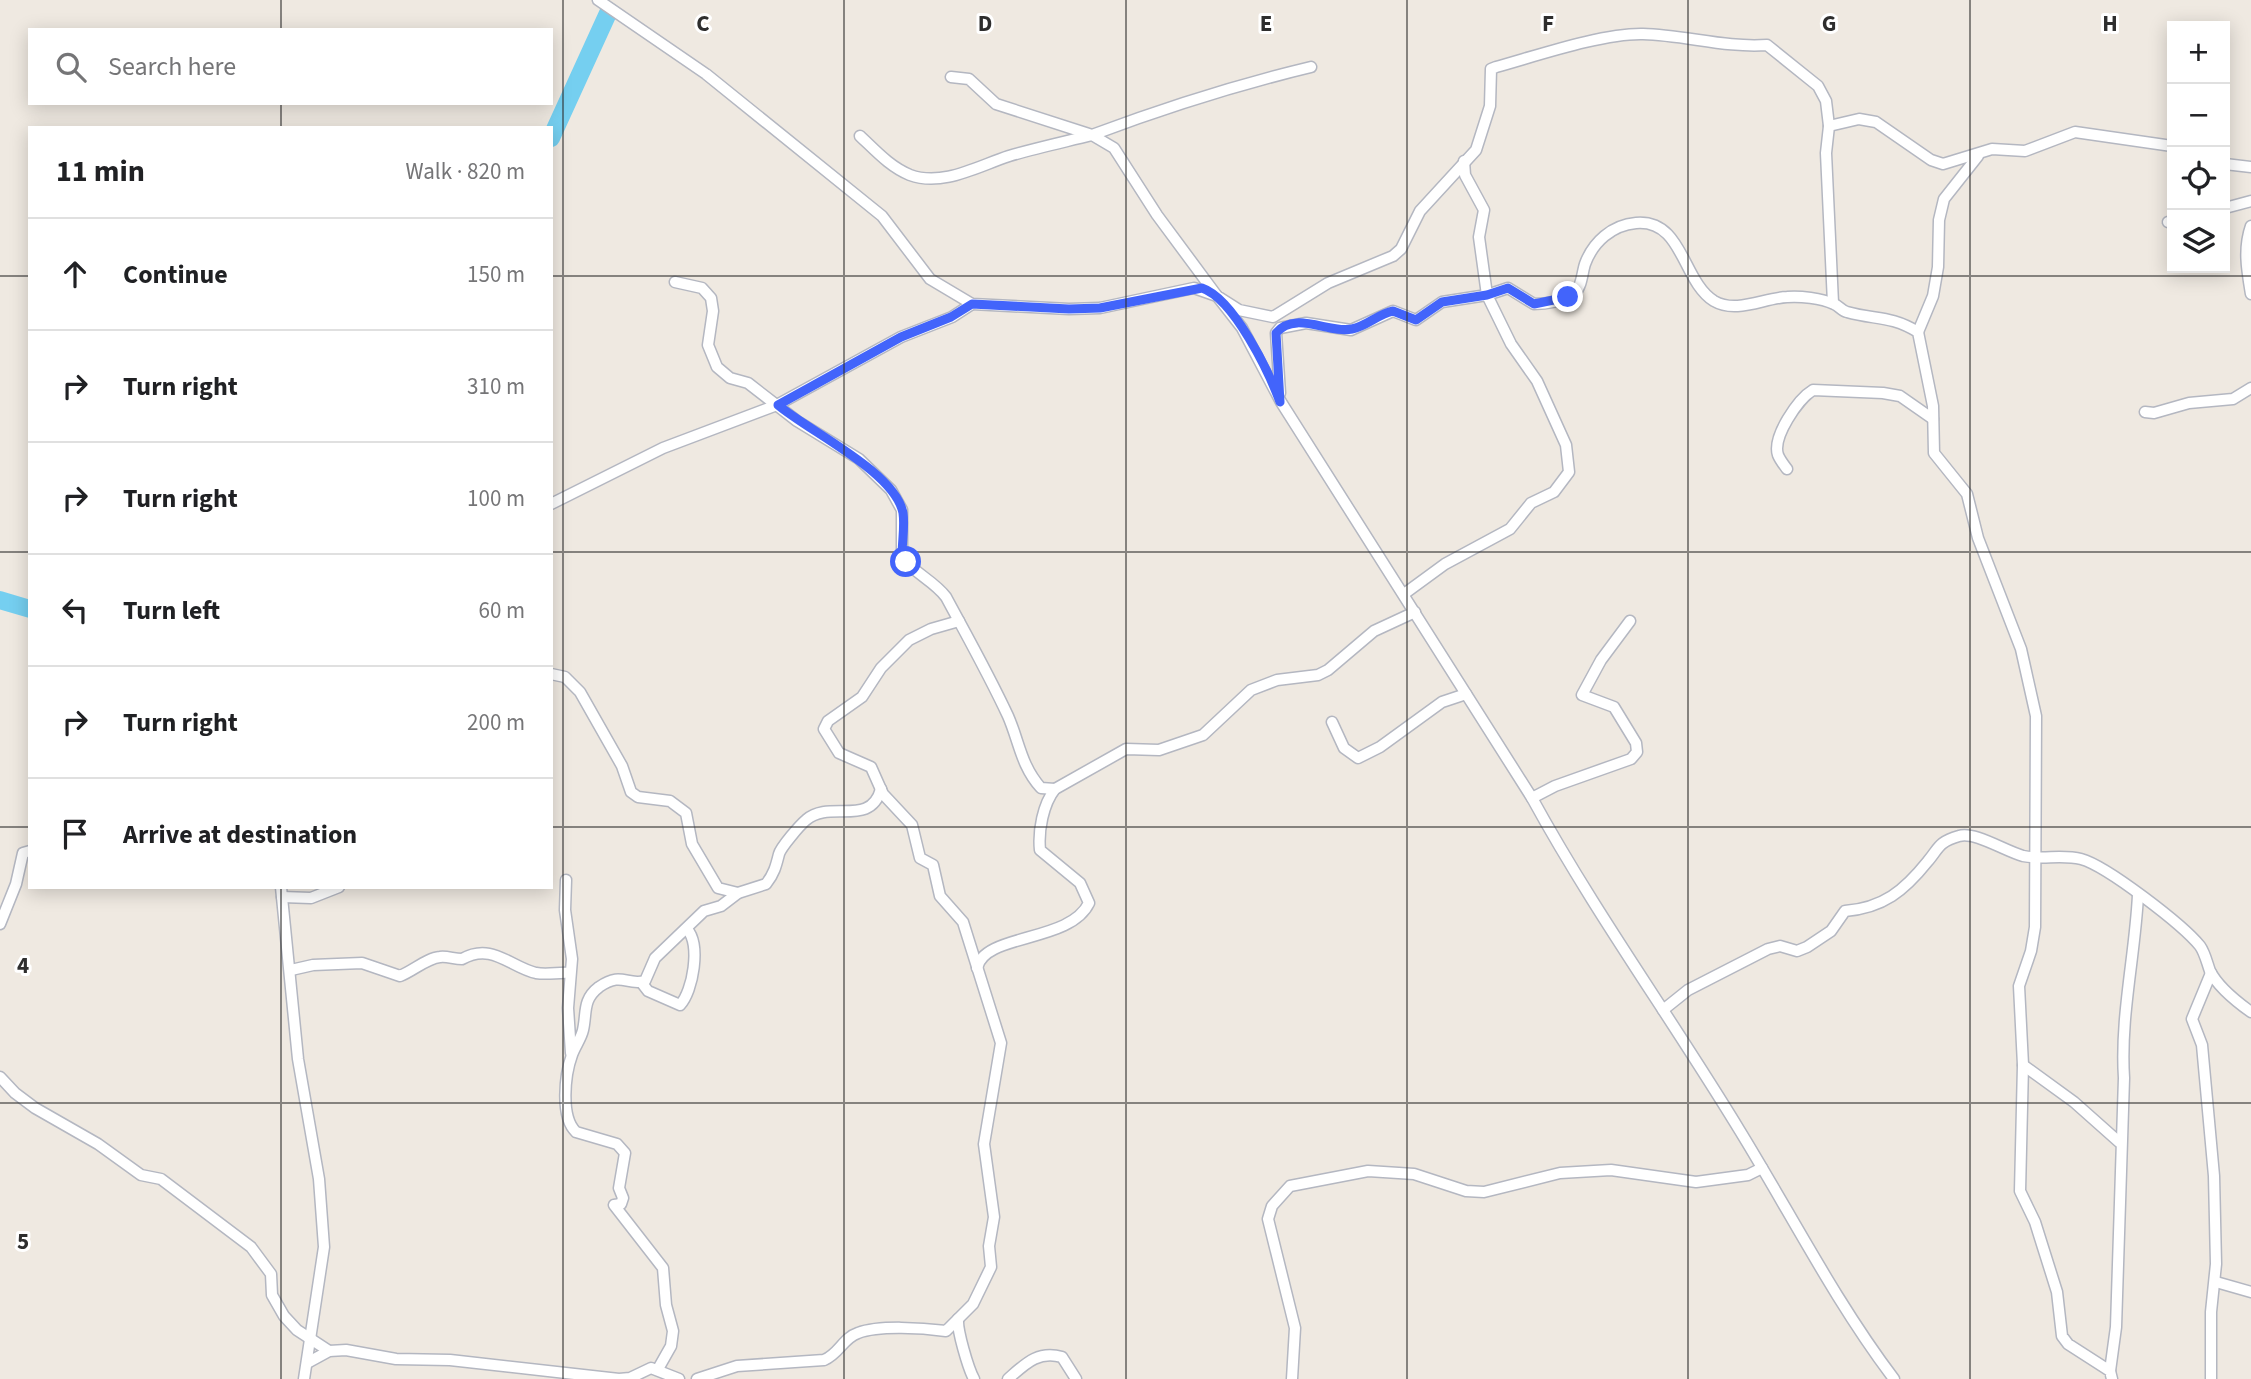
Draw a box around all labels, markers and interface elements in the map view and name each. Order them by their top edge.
text: C [696,7,710,40]
text: D [978,7,992,40]
text: E [1260,7,1272,40]
text: F [1542,7,1554,40]
text: G [1822,7,1836,40]
text: H [2102,7,2118,40]
map controls [2167,21,2230,273]
button: + [2167,21,2230,84]
search box [28,28,553,105]
icon: search [52,48,90,86]
text: Search here [108,48,236,85]
button: − [2167,84,2230,147]
button: locate [2167,147,2230,210]
text: 11 min [56,150,145,193]
text: Walk · 820 m [406,155,525,188]
button: layers [2167,210,2230,273]
icon: ahead [56,255,94,293]
text: Continue [123,256,228,293]
text: 150 m [467,258,525,291]
route end [1552,281,1583,312]
icon: right [56,367,94,405]
text: Turn right [123,368,238,405]
text: 310 m [467,370,525,403]
icon: right [56,479,94,517]
text: Turn right [123,480,238,517]
text: 100 m [467,482,525,515]
route start [890,546,921,577]
icon: left [56,591,94,629]
text: Turn left [123,592,220,629]
text: 60 m [478,594,525,627]
icon: right [56,703,94,741]
text: Turn right [123,704,238,741]
text: 200 m [467,706,525,739]
icon: arrive [56,815,94,853]
text: Arrive at destination [123,816,357,853]
text: 4 [17,949,29,982]
text: 5 [17,1225,29,1258]

